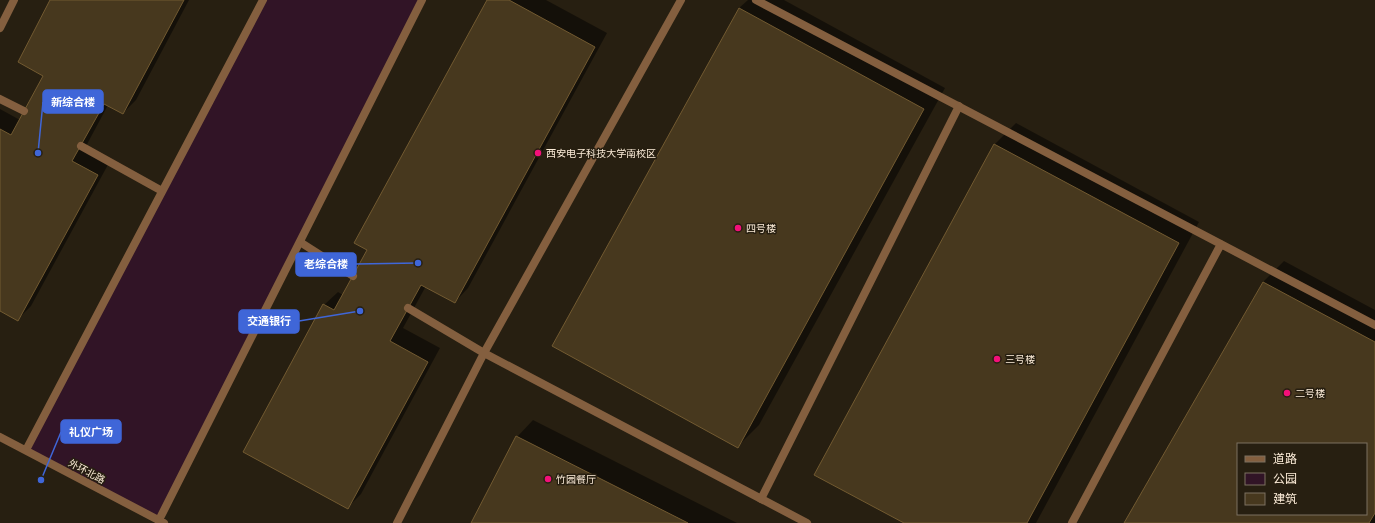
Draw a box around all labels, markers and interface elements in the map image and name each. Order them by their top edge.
callout: 新综合楼 [43,90,103,113]
text: 新综合楼 [51,95,95,109]
place label: 西安电子科技大学南校区 [546,147,656,160]
marker: 西安电子科技大学南校区 [533,148,543,158]
place label: 四号楼 [746,222,776,235]
marker: 四号楼 [733,223,743,233]
callout: 老综合楼 [296,253,356,276]
text: 老综合楼 [304,257,348,271]
callout: 交通银行 [239,310,299,333]
text: 交通银行 [247,314,291,328]
place label: 三号楼 [1005,353,1035,366]
marker: 三号楼 [992,354,1002,364]
place label: 二号楼 [1295,387,1325,400]
marker: 二号楼 [1282,388,1292,398]
callout: 礼仪广场 [61,420,121,443]
text: 礼仪广场 [69,425,113,439]
legend [1237,443,1367,515]
text: 道路 [1273,451,1297,466]
street label: 外环北路 [66,456,107,487]
text: 公园 [1273,471,1297,486]
place label: 竹园餐厅 [556,473,596,486]
marker: 竹园餐厅 [543,474,553,484]
text: 建筑 [1273,491,1297,506]

